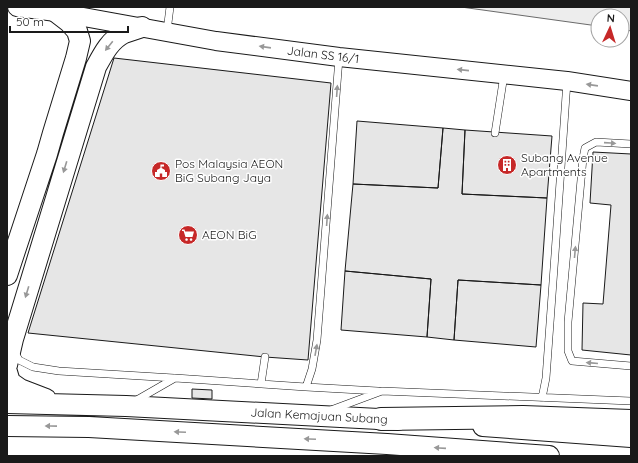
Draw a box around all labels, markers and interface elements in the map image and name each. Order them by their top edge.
scale bar [10,8,128,34]
north arrow [590,8,630,48]
text: N [606,11,615,25]
text: 50 m [16,14,44,29]
one-way arrow [105,40,113,51]
street label: Jalan SS 16/1 [286,43,360,66]
one-way arrow [259,44,271,50]
one-way arrow [457,67,469,74]
one-way arrow [586,82,598,88]
one-way arrow [333,85,340,97]
one-way arrow [604,139,616,146]
place label: Subang Avenue Apartments [521,150,608,179]
building icon: Subang Avenue Apartments [496,154,518,176]
place label: Pos Malaysia AEON BiG Subang Jaya [175,156,283,185]
public building icon: Pos Malaysia AEON BiG Subang Jaya [150,160,172,182]
one-way arrow [62,161,68,173]
one-way arrow [323,214,330,226]
supermarket icon: AEON BiG [177,224,199,246]
place label: AEON BiG [202,227,257,242]
one-way arrow [571,246,578,258]
one-way arrow [24,286,30,298]
one-way arrow [313,343,319,356]
one-way arrow [586,359,598,366]
street label: Jalan Kemajuan Subang [250,404,388,427]
one-way arrow [44,423,57,429]
one-way arrow [173,429,186,435]
one-way arrow [304,436,316,443]
one-way arrow [434,444,446,451]

